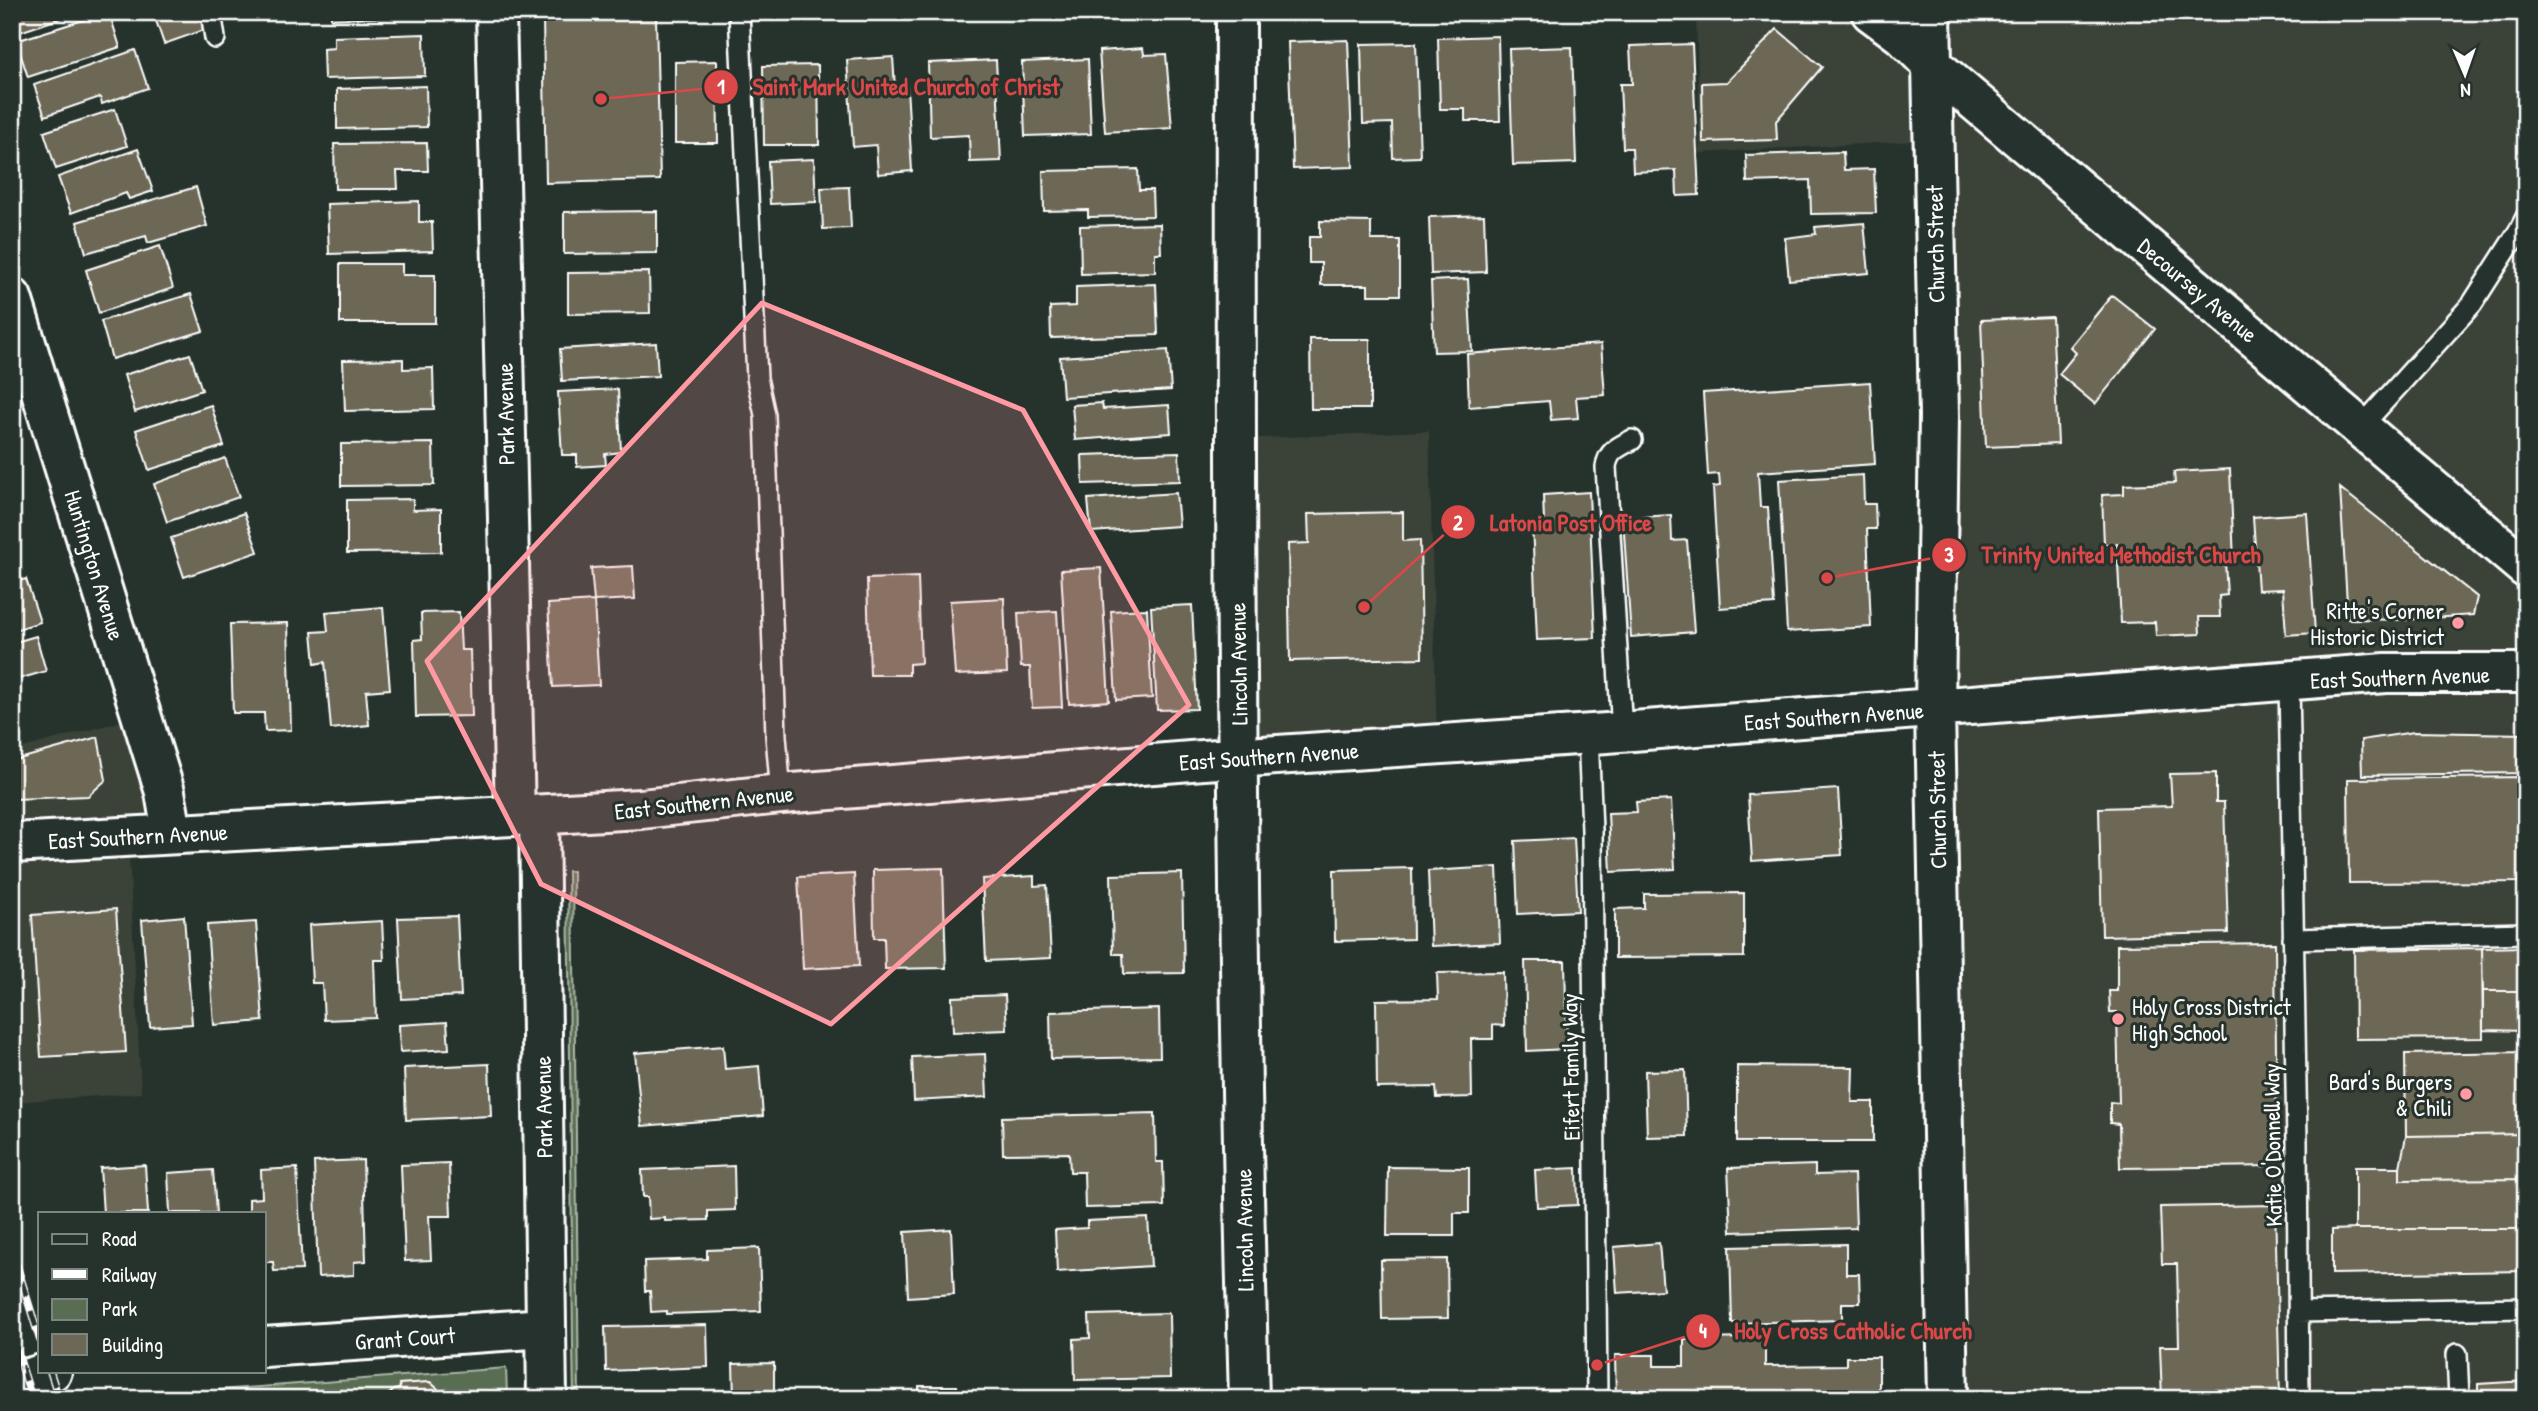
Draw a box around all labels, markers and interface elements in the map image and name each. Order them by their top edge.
north arrow [2430,38,2500,108]
callout: Saint Mark United Church of Christ [704,64,1074,109]
text: Saint Mark United Church of Christ [752,70,1060,102]
text: 1 [717,72,725,101]
text: N [2460,78,2471,104]
street label: Church Street [1918,184,1952,303]
street label: Decoursey Avenue [2131,231,2265,349]
street label: Park Avenue [489,363,521,465]
street label: Huntington Avenue [57,486,133,644]
callout: Latonia Post Office [1441,500,1665,545]
text: Latonia Post Office [1490,506,1652,538]
text: 2 [1453,508,1463,537]
callout: Trinity United Methodist Church [1932,532,2274,577]
text: Trinity United Methodist Church [1980,538,2261,571]
text: 3 [1944,540,1954,569]
place label: Ritte's Corner Historic District [2310,595,2445,652]
street label: Lincoln Avenue [1221,603,1255,725]
marker: Ritte's Corner Historic District [2450,615,2466,631]
street label: East Southern Avenue [2310,658,2490,696]
street label: East Southern Avenue [1743,694,1925,738]
street label: East Southern Avenue [1178,734,1360,778]
street label: Church Street [1920,750,1954,869]
street label: East Southern Avenue [613,777,795,827]
street label: East Southern Avenue [47,816,229,856]
place label: Holy Cross District High School [2132,991,2292,1048]
street label: Eifert Family Way [1553,993,1587,1141]
marker: Holy Cross District High School [2110,1011,2126,1027]
street label: Park Avenue [527,1056,559,1158]
street label: Katie O'Donnell Way [2255,1063,2289,1227]
place label: Bard's Burgers & Chili [2329,1066,2452,1123]
marker: Bard's Burgers & Chili [2458,1086,2474,1102]
street label: Lincoln Avenue [1227,1169,1261,1291]
legend [38,1212,266,1372]
text: Road [102,1224,136,1253]
text: Railway [102,1260,157,1289]
text: Park [102,1294,137,1323]
callout: Holy Cross Catholic Church [1685,1308,1986,1353]
text: Holy Cross Catholic Church [1734,1314,1972,1347]
text: 4 [1699,1316,1707,1345]
street label: Grant Court [354,1319,457,1357]
text: Building [102,1330,163,1359]

